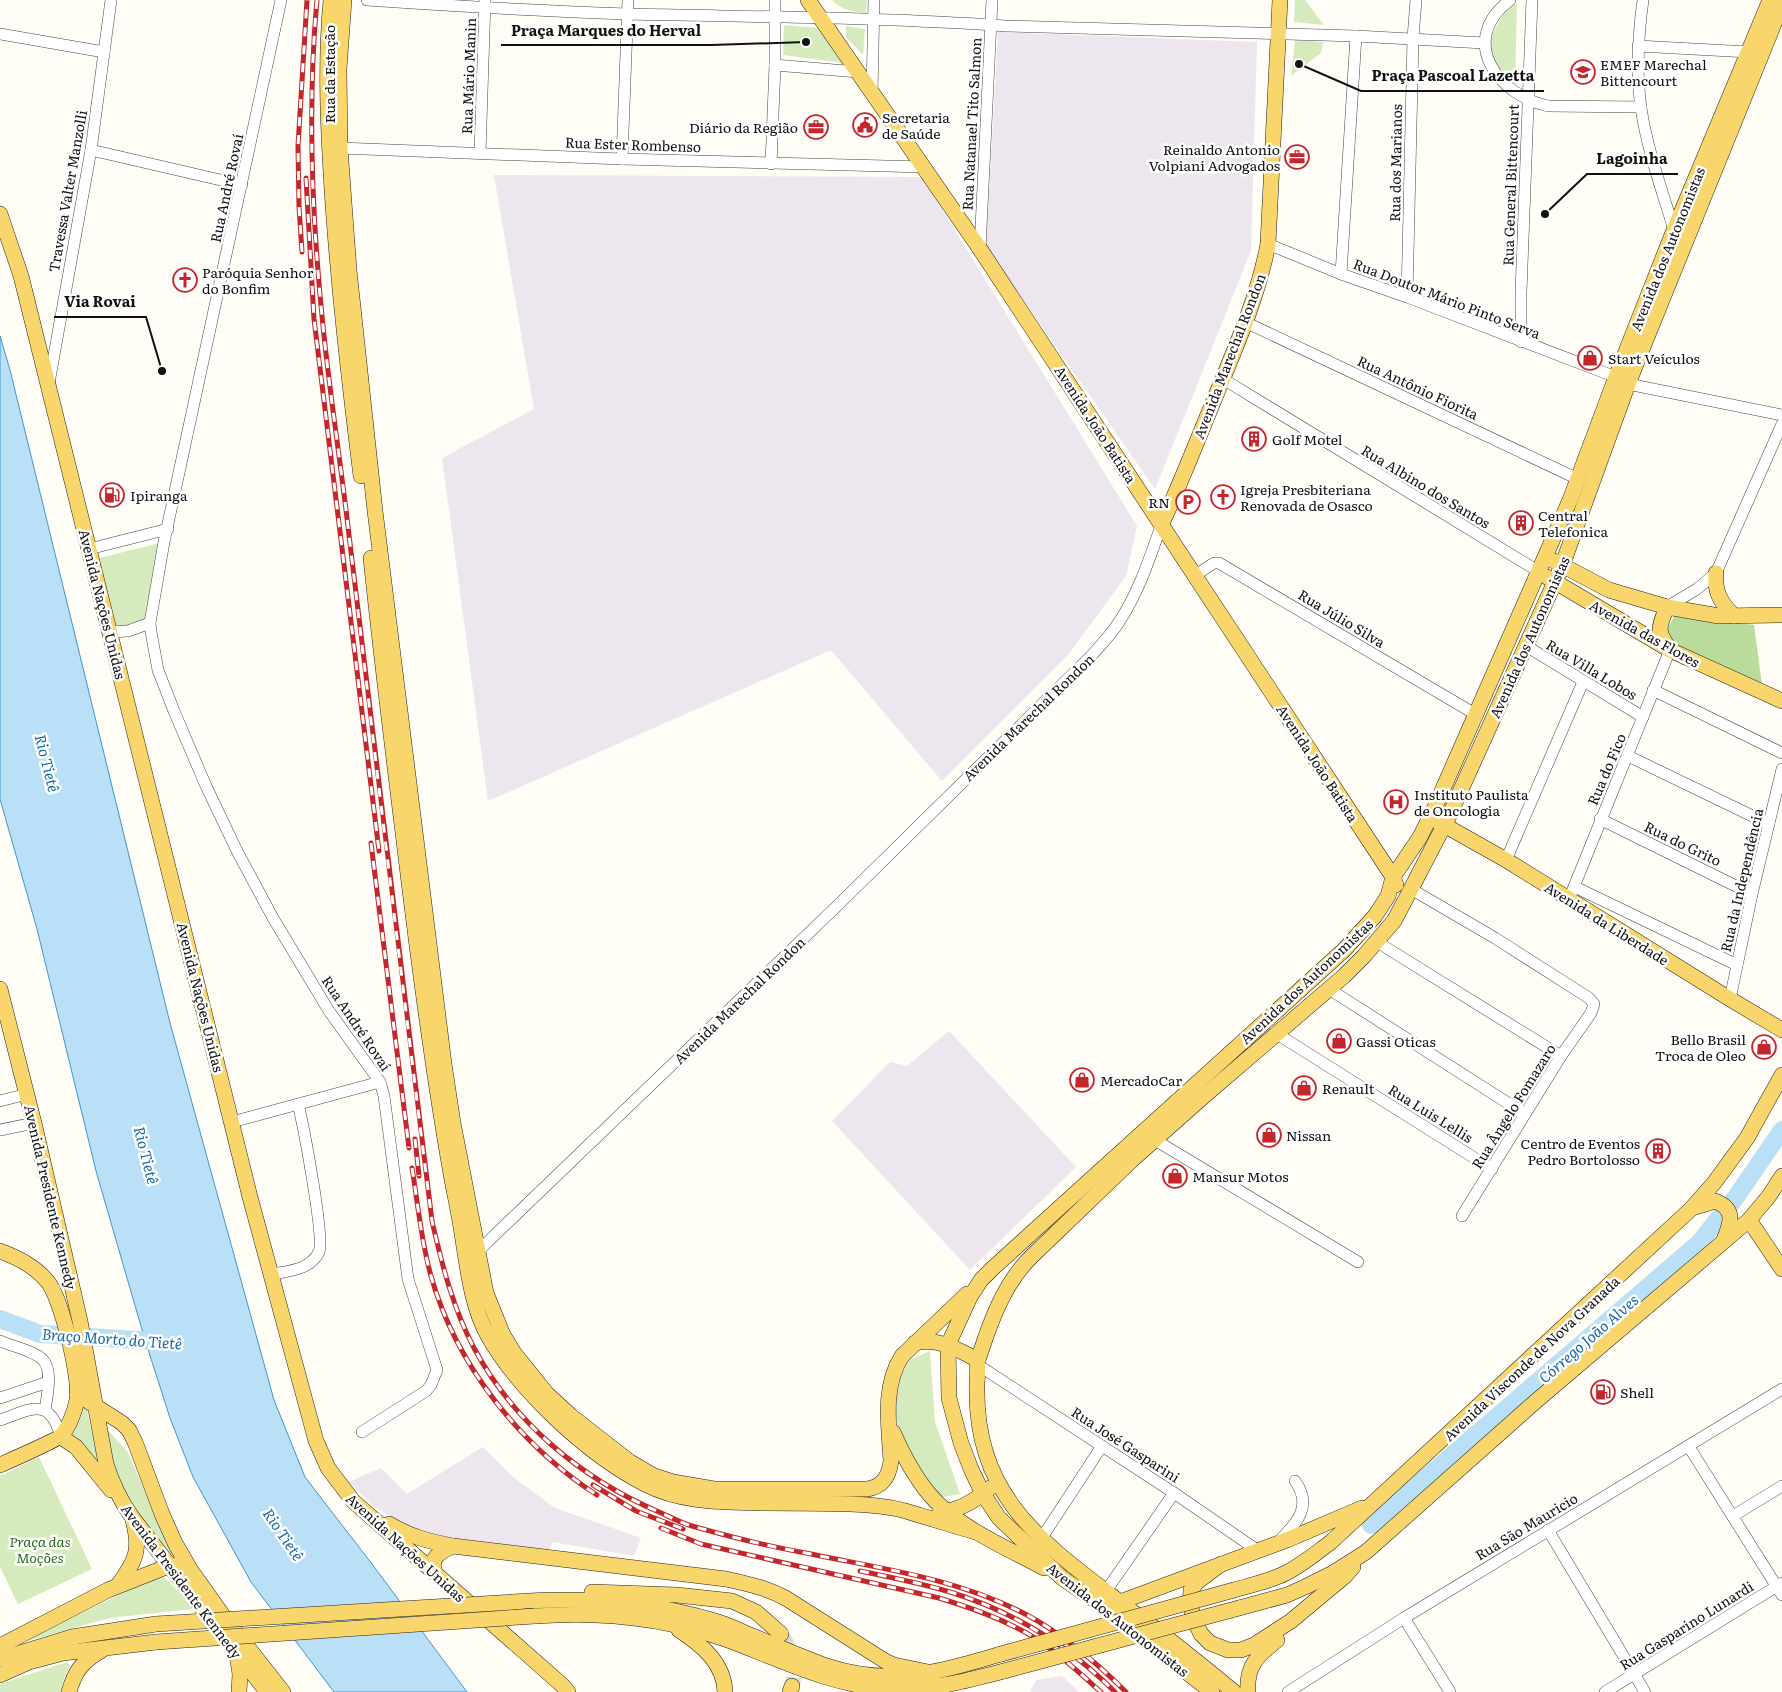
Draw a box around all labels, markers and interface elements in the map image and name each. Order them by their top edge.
callout: Praça Marques do Herval [501,15,711,45]
street label: Rua Mário Manin [456,17,480,135]
text: Praça Marques do Herval [511,18,702,41]
street label: Rua da Estação [319,25,339,123]
street label: Rua Natanael Tito Salmon [956,37,986,211]
place label: EMEF Marechal Bittencourt [1600,54,1707,90]
school or university icon: EMEF Marechal Bittencourt [1570,59,1596,85]
callout: Praça Pascoal Lazetta [1361,61,1544,91]
text: Praça Pascoal Lazetta [1372,63,1535,86]
street label: Rua dos Marianos [1384,104,1406,222]
street label: Rua General Bittencourt [1497,104,1523,266]
place label: Secretaria de Saúde [882,107,950,143]
street label: Travessa Valter Manzolli [43,108,91,274]
public building icon: Secretaria de Saúde [852,112,878,138]
office icon: Diário da Região [803,114,829,140]
place label: Diário da Região [689,117,798,137]
street label: Rua André Rovaí [205,131,247,244]
street label: Rua Ester Rombenso [565,132,701,156]
place label: Reinaldo Antonio Volpiani Advogados [1149,139,1280,175]
office icon: Reinaldo Antonio Volpiani Advogados [1284,144,1310,170]
callout: Lagoinha [1587,144,1678,174]
text: Lagoinha [1596,146,1668,169]
street label: Avenida dos Autonomistas [1625,164,1709,334]
street label: Rua Doutor Mário Pinto Serva [1351,253,1544,343]
place label: Paróquia Senhor do Bonfim [202,262,314,298]
church icon: Paróquia Senhor do Bonfim [172,267,198,293]
street label: Avenida Marechal Rondon [1188,270,1270,442]
callout: Via Rovai [54,287,146,317]
text: Via Rovai [64,289,136,312]
shop icon: Start Veículos [1577,345,1603,371]
place label: Start Veículos [1608,348,1700,368]
street label: Rua Antônio Fiorita [1354,350,1482,424]
street label: Avenida João Batista [1050,361,1142,487]
building icon: Golf Motel [1241,426,1267,452]
place label: Golf Motel [1272,429,1343,449]
street label: Rua Albino dos Santos [1358,440,1494,532]
place label: Igreja Presbiteriana Renovada de Osasco [1240,479,1373,515]
fuel station icon: Ipiranga [99,482,125,508]
church icon: Igreja Presbiteriana Renovada de Osasco [1210,484,1236,510]
place label: Ipiranga [130,485,188,505]
parking icon: RN [1175,489,1201,515]
place label: RN [1148,492,1170,512]
place label: Central Telefonica [1538,505,1608,541]
building icon: Central Telefonica [1508,510,1534,536]
street label: Avenida Nações Unidas [75,527,131,681]
street label: Avenida dos Autonomistas [1484,553,1574,721]
street label: Rua Júlio Silva [1295,584,1390,652]
street label: Avenida das Flores [1586,594,1704,672]
street label: Rua Villa Lobos [1543,634,1641,704]
street label: Avenida Marechal Rondon [958,649,1098,785]
street label: Avenida João Batista [1272,700,1364,826]
street label: Rua do Fico [1582,730,1630,808]
water label: Rio Tietê [30,732,66,794]
place label: Instituto Paulista de Oncologia [1414,784,1529,820]
hospital icon: Instituto Paulista de Oncologia [1383,789,1409,815]
street label: Rua da Independência [1715,806,1767,954]
street label: Rua do Grito [1641,816,1725,870]
street label: Avenida da Liberdade [1541,877,1673,969]
street label: Avenida dos Autonomistas [1235,914,1377,1048]
street label: Avenida Nações Unidas [173,920,229,1074]
street label: Avenida Marechal Rondon [669,932,809,1068]
street label: Rua André Rovaí [318,971,397,1075]
shop icon: Gassi Oticas [1326,1028,1352,1054]
place label: Bello Brasil Troca de Oleo [1655,1029,1746,1065]
place label: Gassi Oticas [1356,1031,1436,1051]
shop icon: Bello Brasil Troca de Oleo [1751,1034,1777,1060]
street label: Rua Ângelo Fomazaro [1466,1040,1560,1172]
shop icon: MercadoCar [1069,1067,1095,1093]
place label: MercadoCar [1100,1070,1183,1090]
shop icon: Renault [1291,1075,1317,1101]
place label: Renault [1322,1078,1375,1098]
street label: Rua Luis Lellis [1385,1079,1477,1147]
street label: Avenida Presidente Kennedy [20,1103,82,1292]
shop icon: Nissan [1256,1122,1282,1148]
water label: Rio Tietê [129,1124,165,1186]
place label: Nissan [1286,1125,1331,1145]
place label: Centro de Eventos Pedro Bortolosso [1521,1133,1640,1169]
building icon: Centro de Eventos Pedro Bortolosso [1645,1138,1671,1164]
shop icon: Mansur Motos [1162,1163,1188,1189]
place label: Mansur Motos [1192,1166,1289,1186]
street label: Avenida Visconde de Nova Granada [1439,1271,1624,1445]
water label: Córrego João Alves [1533,1288,1643,1388]
water label: Braço Morto do Tietê [41,1322,183,1354]
fuel station icon: Shell [1590,1379,1616,1405]
place label: Shell [1620,1382,1654,1402]
street label: Rua José Gasparini [1068,1401,1185,1487]
street label: Rua São Mauricio [1471,1487,1581,1565]
street label: Avenida Nações Unidas [342,1488,470,1606]
street label: Avenida Presidente Kennedy [117,1499,247,1663]
water label: Rio Tietê [258,1503,310,1565]
park label: Praça das Moções [9,1531,71,1567]
street label: Avenida dos Autonomistas [1043,1557,1193,1681]
street label: Rua Gasparino Lunardi [1615,1575,1757,1674]

